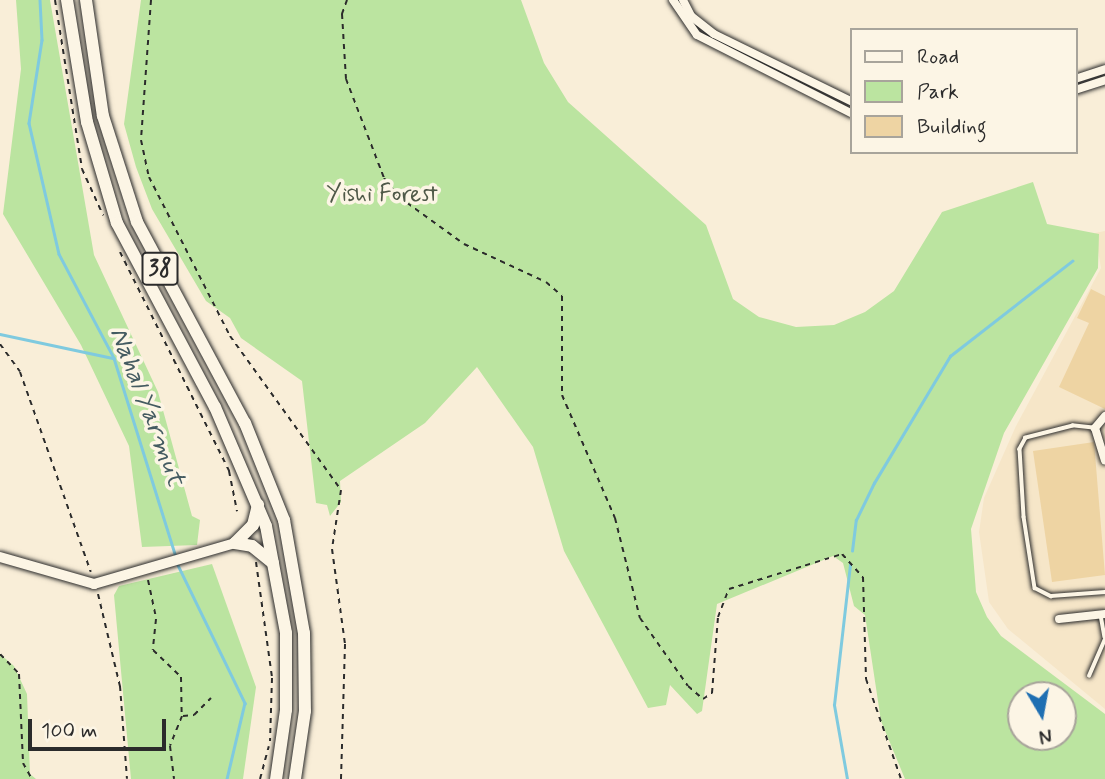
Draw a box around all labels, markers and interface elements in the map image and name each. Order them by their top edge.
legend [850,28,1077,154]
text: Road [917,43,959,71]
text: Park [917,78,959,106]
text: Building [917,113,987,141]
park label: Yishi Forest [325,181,439,209]
road number: 38 [141,250,179,288]
water label: Nahal Yarmut [102,326,190,488]
north arrow [1007,681,1077,751]
scale bar [32,706,170,750]
text: 100 m [41,717,97,745]
text: N [1037,722,1054,749]

